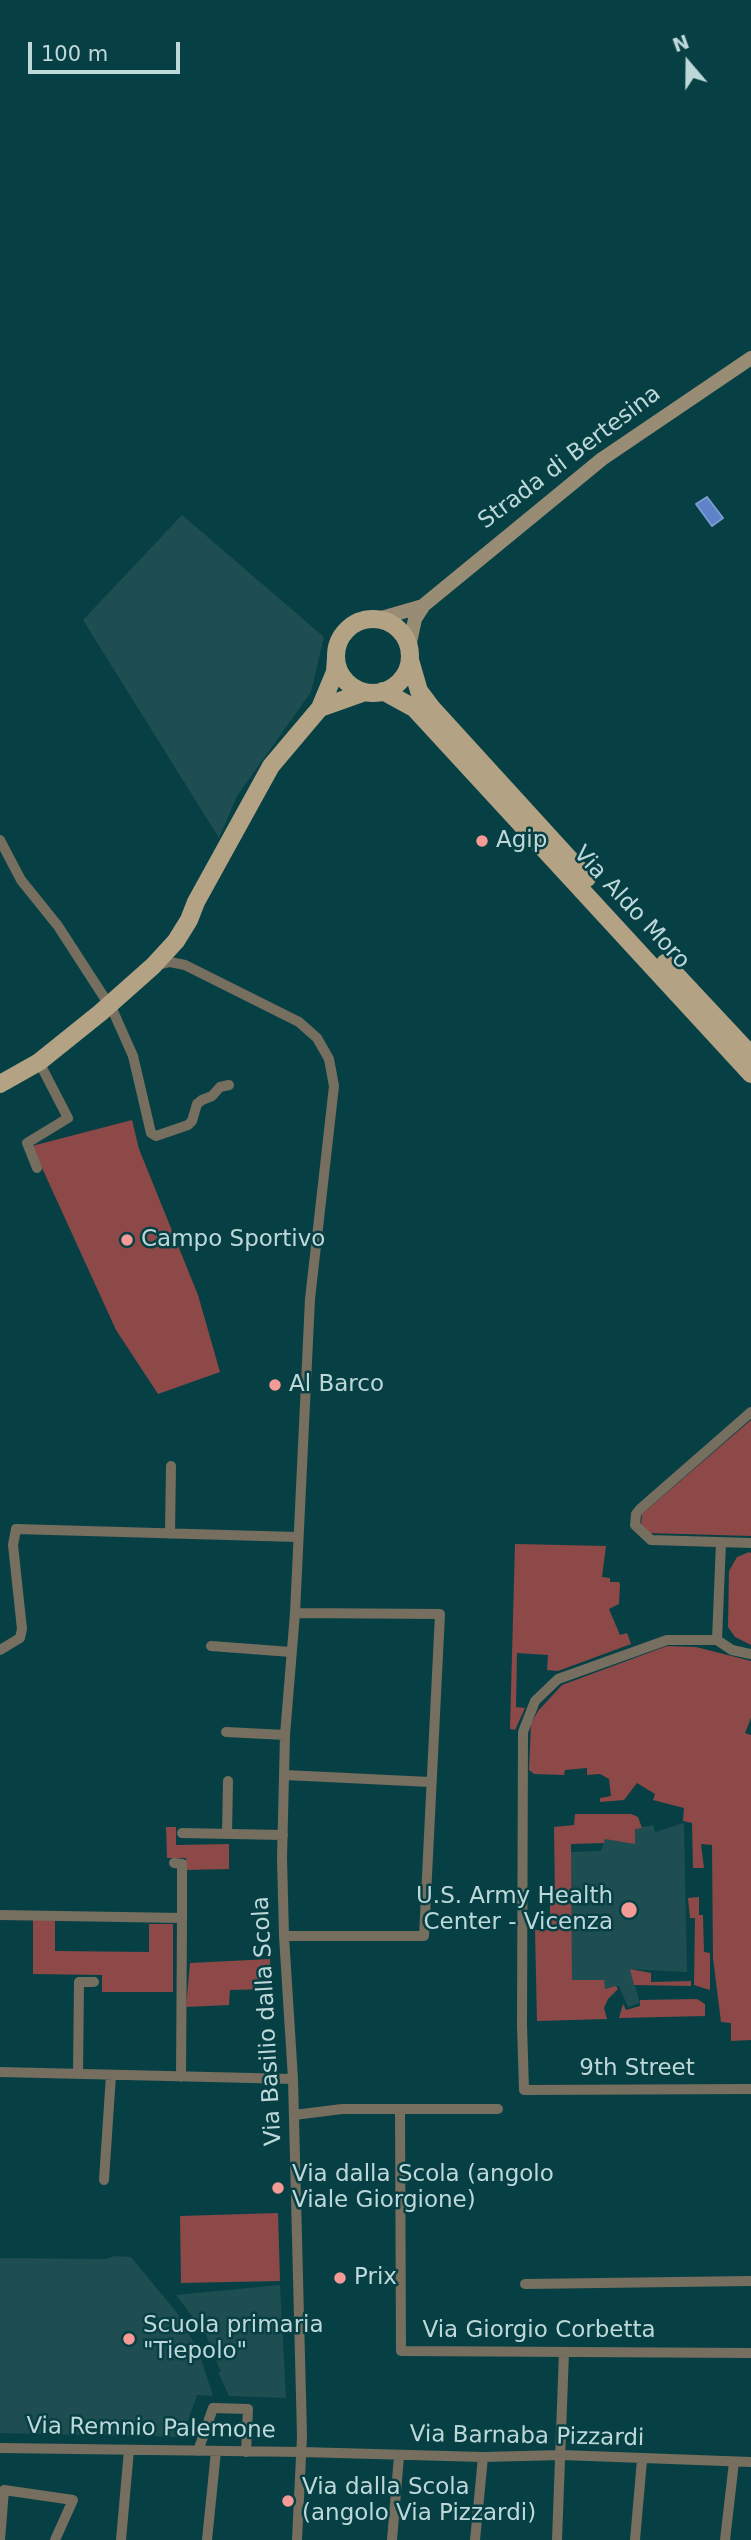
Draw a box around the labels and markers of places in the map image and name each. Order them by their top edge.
place label: Agip [496,827,547,855]
marker: Agip [474,833,490,849]
place label: Campo Sportivo [141,1226,325,1254]
marker: Campo Sportivo [119,1232,135,1248]
place label: Al Barco [289,1371,384,1399]
marker: Al Barco [267,1377,283,1393]
place label: U.S. Army Health Center - Vicenza [416,1883,613,1937]
marker: U.S. Army Health Center - Vicenza [619,1900,639,1920]
place label: Via dalla Scola (angolo Viale Giorgione) [292,2161,554,2215]
marker: Via dalla Scola (angolo Viale Giorgione) [270,2180,286,2196]
place label: Prix [354,2264,397,2292]
marker: Prix [332,2270,348,2286]
place label: Scuola primaria "Tiepolo" [143,2312,324,2366]
marker: Scuola primaria "Tiepolo" [121,2331,137,2347]
place label: Via dalla Scola (angolo Via Pizzardi) [302,2474,536,2528]
marker: Via dalla Scola (angolo Via Pizzardi) [280,2493,296,2509]

